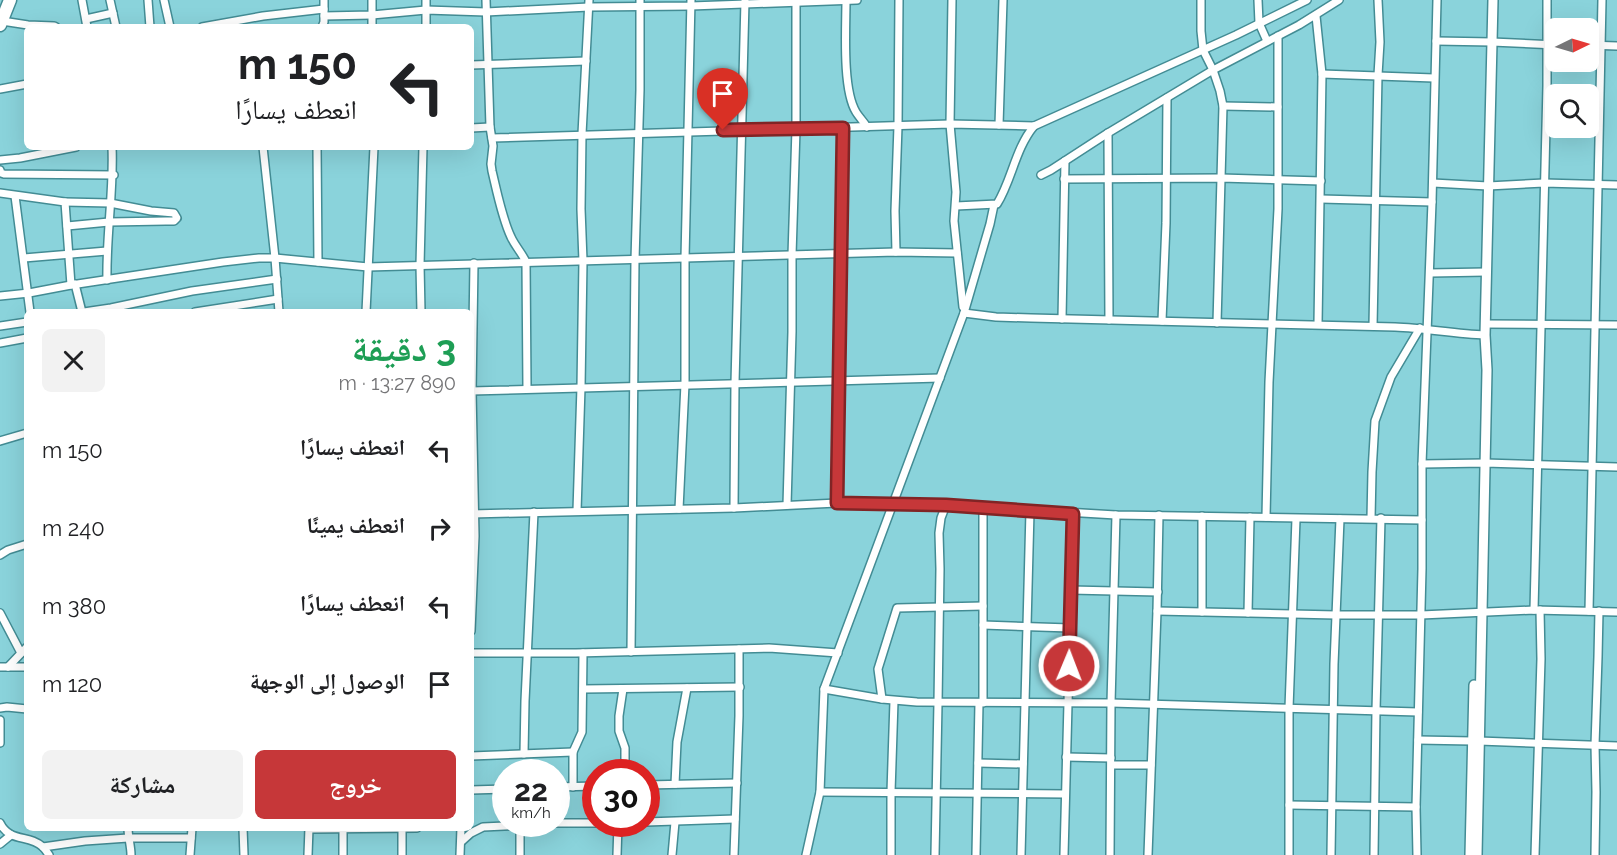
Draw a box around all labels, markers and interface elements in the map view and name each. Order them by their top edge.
north arrow [1545,18,1599,72]
map controls [1545,18,1599,138]
text: 150 m [238,40,357,89]
icon: left [378,48,456,126]
pin [697,68,748,130]
icon: arrive [706,77,739,110]
button: search [1545,84,1599,138]
text: انعطف يسارًا [235,94,357,125]
text: 3 دقيقة [352,327,456,369]
button: close [42,329,105,392]
text: 890 m · 13:27 [339,371,456,395]
text: انعطف يسارًا [300,434,405,460]
icon: left [423,434,456,467]
text: 150 m [42,437,103,463]
text: انعطف يمينًا [306,512,405,538]
icon: right [423,512,456,545]
text: 240 m [42,515,105,541]
text: انعطف يسارًا [300,590,405,616]
icon: left [423,590,456,623]
text: 380 m [42,593,106,619]
position arrow [1037,634,1101,698]
text: الوصول إلى الوجهة [250,668,405,694]
icon: arrive [423,668,456,701]
text: 120 m [42,671,102,697]
button: مشاركة [42,750,243,819]
button: خروج [255,750,456,819]
speed limit sign: 30 [582,759,660,837]
text: 22 [514,773,548,808]
text: km/h [511,804,551,822]

